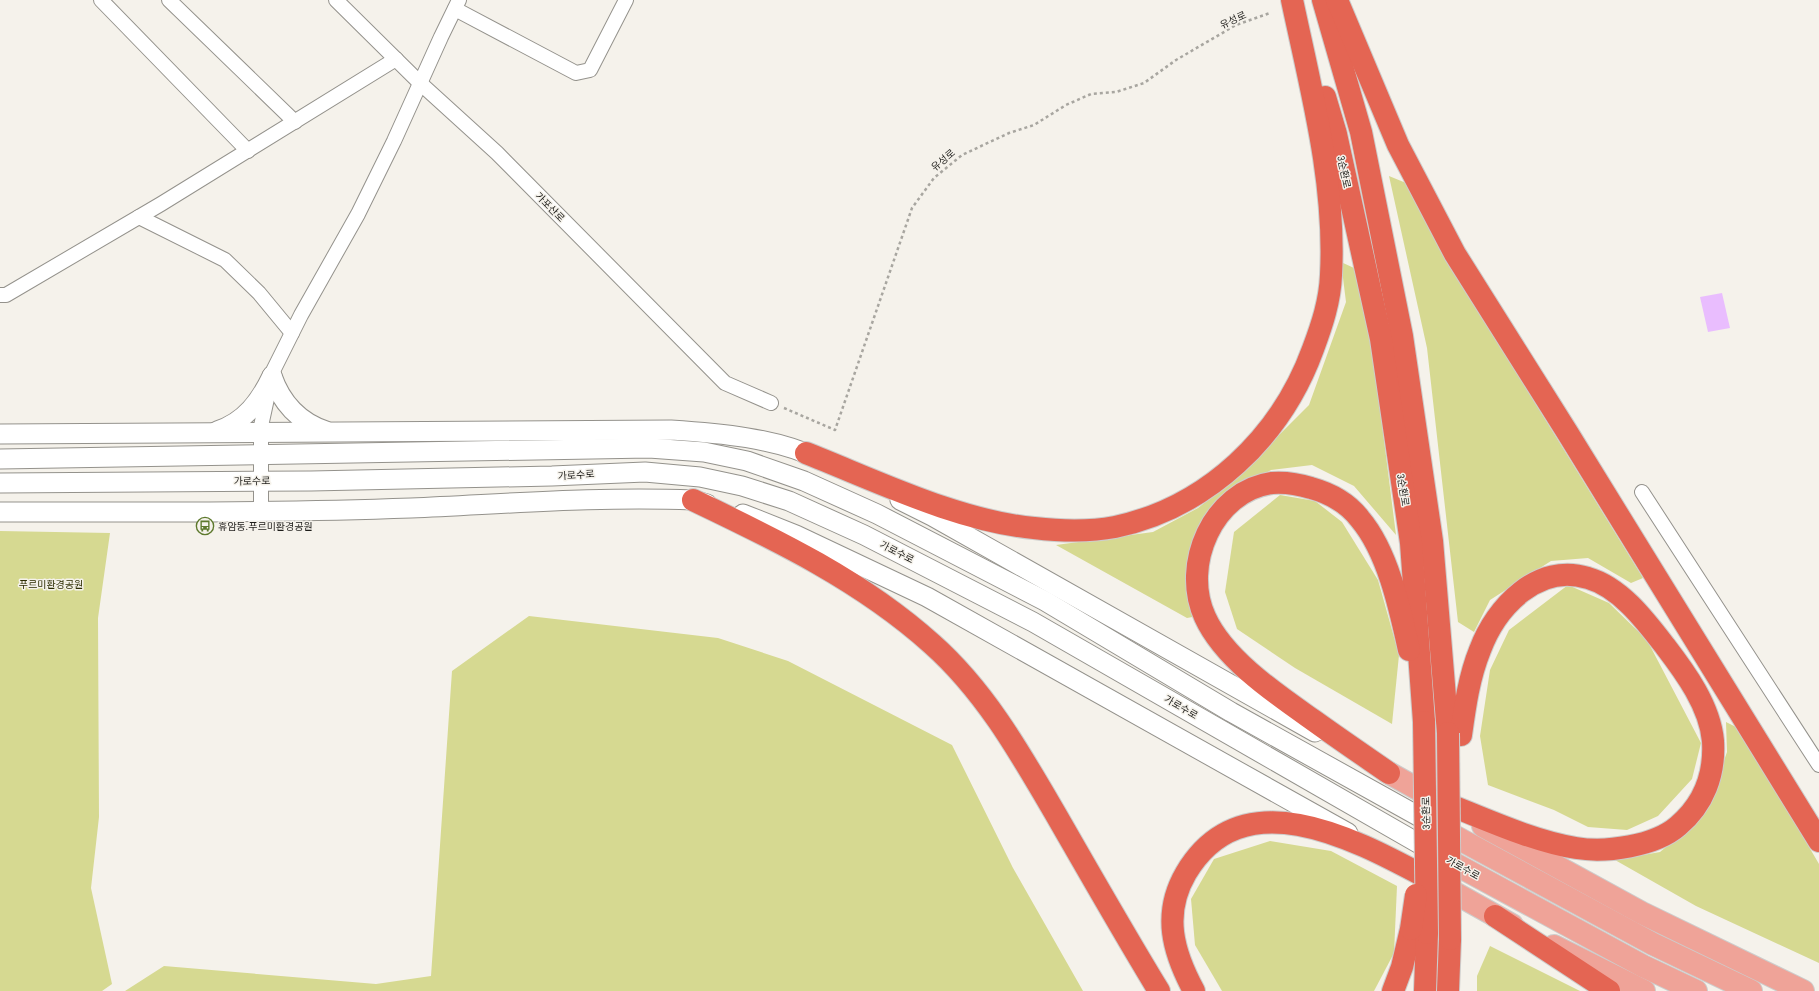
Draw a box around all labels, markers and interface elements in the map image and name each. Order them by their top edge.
street label: 유성로 [1218,9,1248,31]
street label: 유성로 [929,147,957,173]
street label: 3순환로 [1335,155,1353,189]
street label: 가포산로 [533,190,567,224]
street label: 가로수로 [557,468,595,482]
street label: 3순환로 [1395,473,1411,507]
street label: 가로수로 [234,475,270,487]
bus stop icon: 휴암동.푸르미환경공원 [195,516,215,536]
place label: 휴암동.푸르미환경공원 [218,521,313,532]
street label: 가로수로 [878,539,916,565]
park label: 푸르미환경공원 [19,579,83,590]
street label: 가로수로 [1162,693,1200,721]
street label: 3순환로 [1420,797,1432,829]
street label: 가로수로 [1444,854,1482,882]

